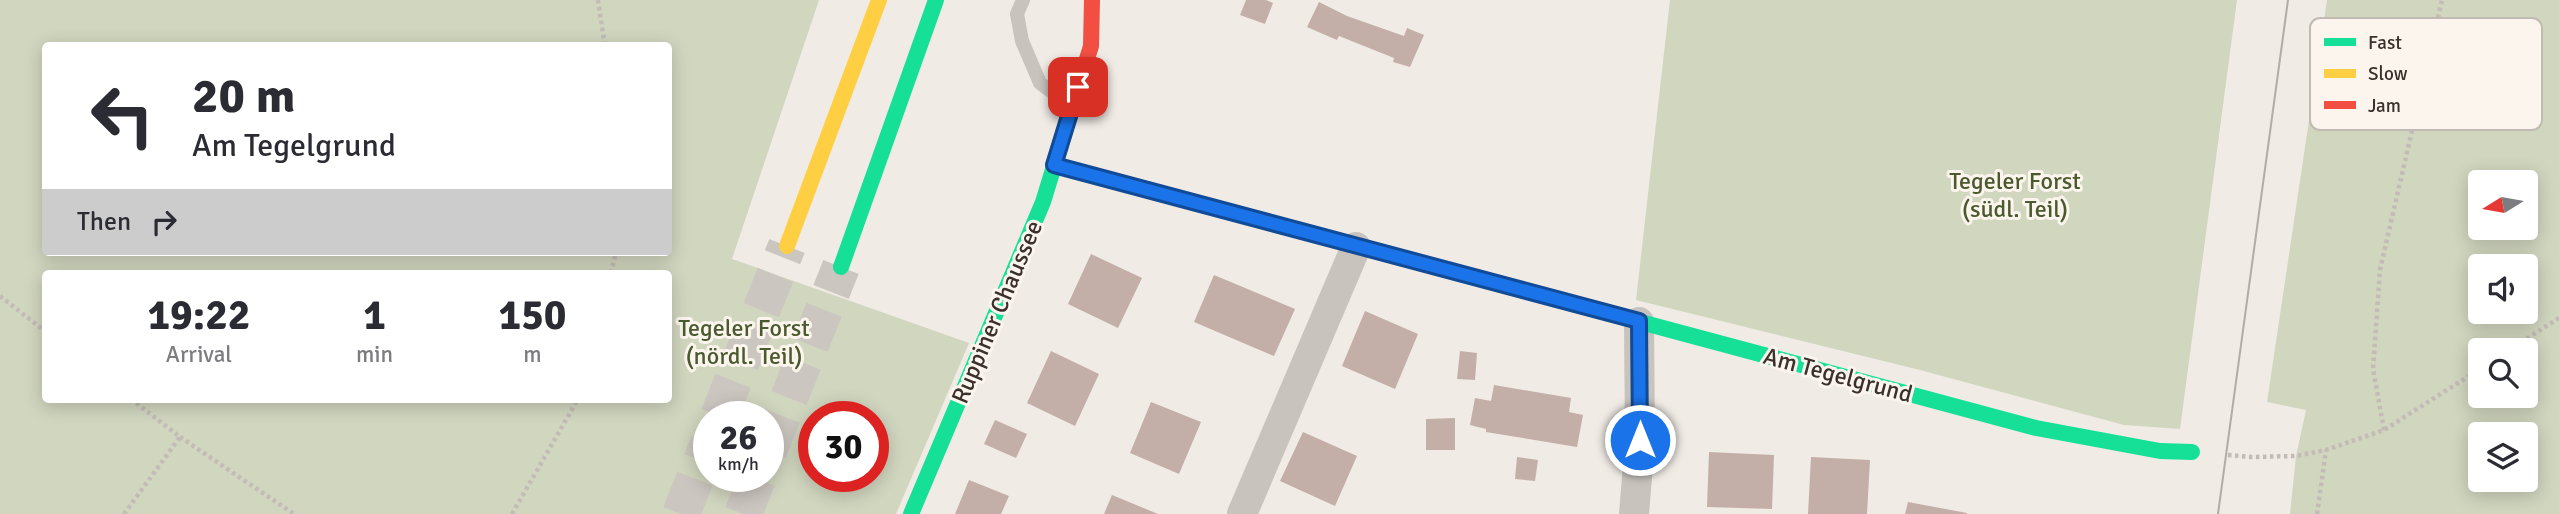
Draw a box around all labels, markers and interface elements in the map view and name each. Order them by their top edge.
legend [2310,18,2542,130]
text: Fast [2368,31,2402,55]
pin [1048,57,1108,117]
text: Slow [2368,62,2408,86]
text: 20 m [192,66,295,126]
icon: arrive [1059,68,1097,106]
icon: left [77,70,168,161]
text: Jam [2368,94,2401,118]
text: Am Tegelgrund [192,126,396,165]
park label: Tegeler Forst (südl. Teil) [1949,166,2081,224]
north arrow [2468,170,2538,240]
map controls [2468,170,2538,492]
icon: right [145,203,183,241]
text: Then [77,206,131,238]
street label: Ruppiner Chaussee [945,216,1049,408]
button: sound [2468,254,2538,324]
text: 19:22 [147,290,251,341]
text: 1 [363,290,386,341]
text: 150 [498,290,567,341]
park label: Tegeler Forst (nördl. Teil) [678,313,810,371]
button: search [2468,338,2538,408]
text: Arrival [166,340,232,369]
text: min [356,340,393,369]
text: m [523,340,542,369]
street label: Am Tegelgrund [1760,341,1916,409]
speed limit sign: 30 [798,401,889,492]
position arrow [1603,403,1677,477]
text: 26 [720,416,757,459]
button: layers [2468,422,2538,492]
text: km/h [718,453,759,475]

